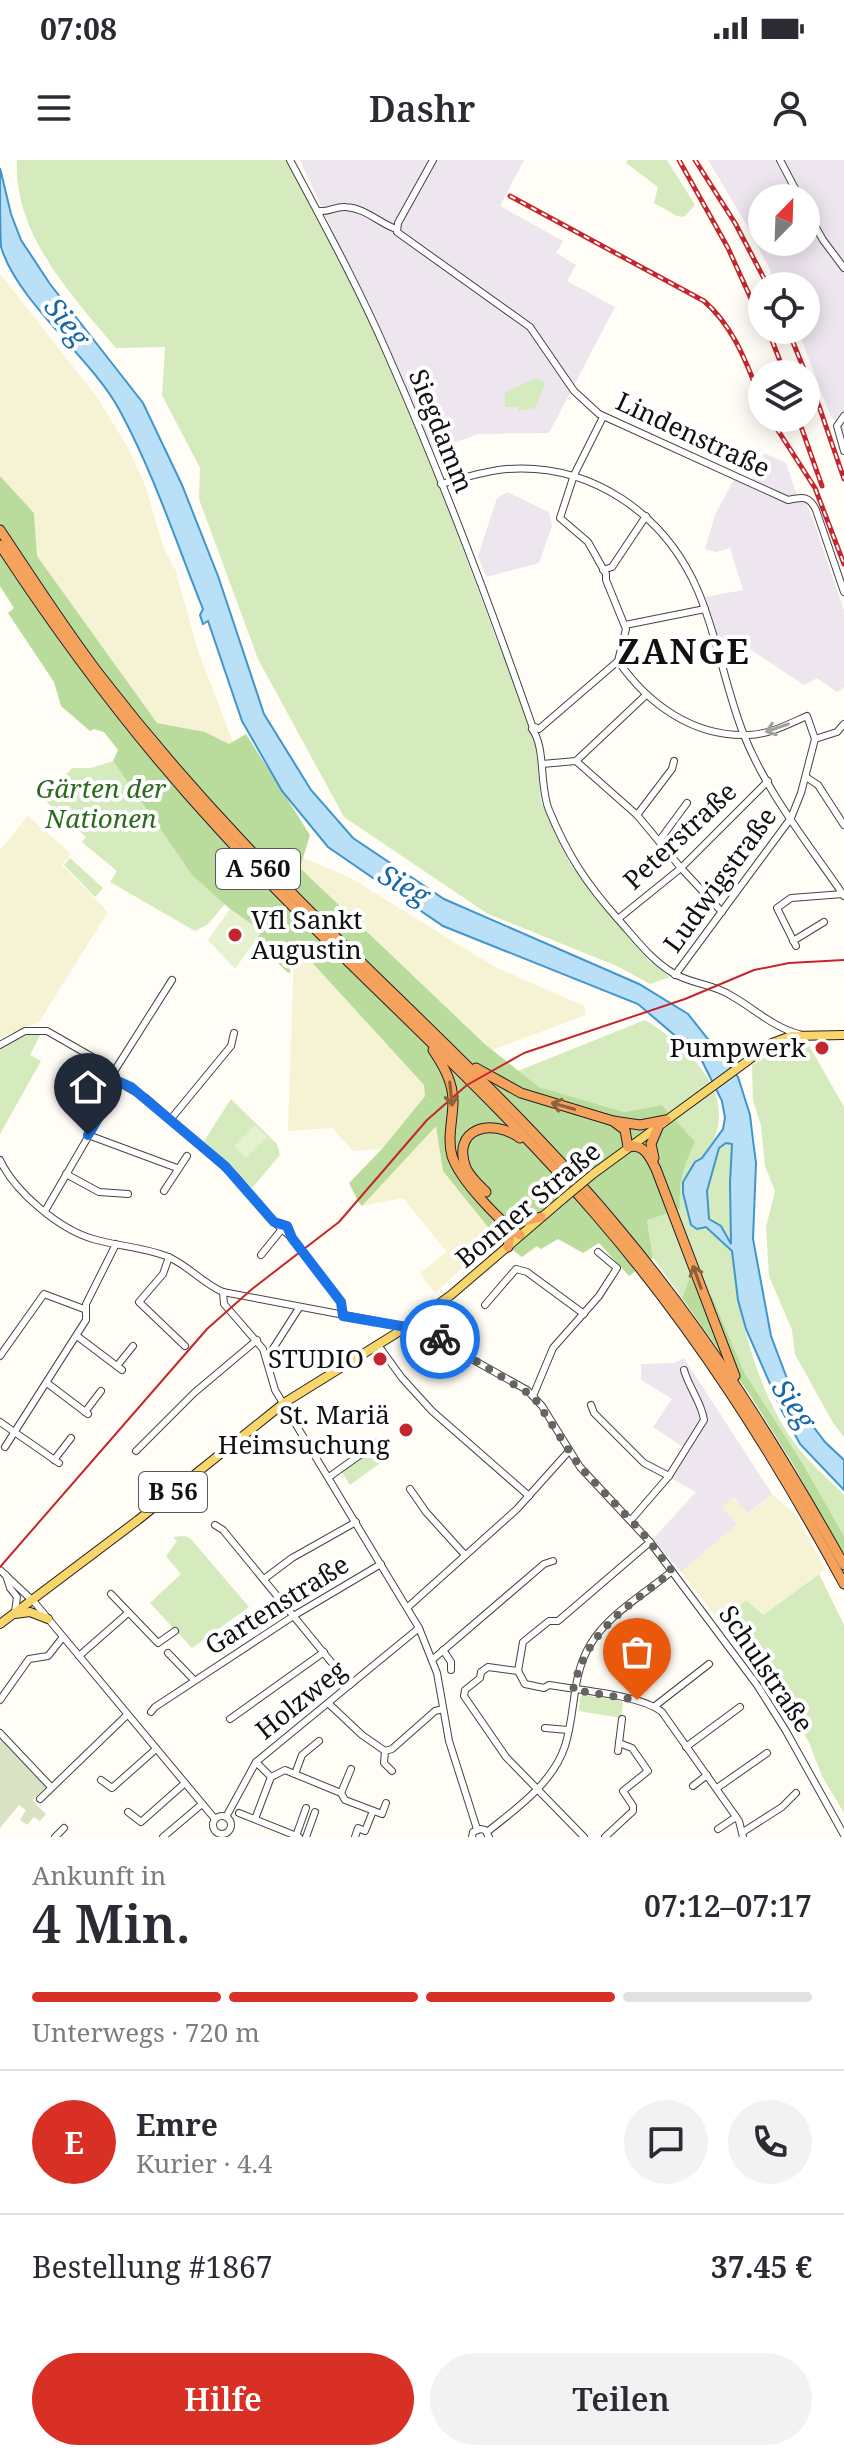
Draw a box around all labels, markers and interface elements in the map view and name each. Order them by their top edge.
text: 07:08 [40,8,117,49]
text: Dashr [369,84,475,133]
icon: menu [32,86,76,130]
icon: person [768,86,812,130]
north arrow [748,184,820,256]
map controls [748,184,820,432]
button: locate [748,272,820,344]
water label: Sieg [36,289,100,355]
button: layers [748,360,820,432]
street label: Siegdamm [401,364,483,498]
street label: Lindenstraße [611,383,776,485]
district label: ZANGE [617,628,751,674]
one-way arrow [764,721,789,736]
park label: Gärten der Nationen [36,770,167,836]
street label: Peterstraße [615,773,744,897]
street label: Ludwigstraße [654,800,784,959]
road number: A 560 [216,849,300,889]
water label: Sieg [372,855,438,914]
place label: Vfl Sankt Augustin [251,901,362,967]
marker: Vfl Sankt Augustin [226,926,244,944]
place label: Pumpwerk [669,1029,807,1065]
marker: Pumpwerk [813,1039,831,1057]
pin [54,1053,122,1135]
icon: home [66,1065,110,1109]
one-way arrow [443,1081,458,1107]
one-way arrow [550,1098,576,1113]
street label: Bonner Straße [447,1133,607,1276]
one-way arrow [689,1265,703,1290]
courier [400,1299,480,1379]
icon: bike [418,1317,462,1361]
place label: STUDIO [268,1340,364,1376]
marker: STUDIO [371,1350,389,1368]
water label: Sieg [764,1371,826,1437]
place label: St. Mariä Heimsuchung [218,1396,390,1462]
marker: St. Mariä Heimsuchung [397,1421,415,1439]
road number: B 56 [139,1472,207,1512]
street label: Gartenstraße [198,1546,355,1663]
street label: Schulstraße [711,1598,823,1739]
pin [603,1618,671,1700]
icon: bag [615,1630,659,1674]
street label: Holzweg [247,1651,353,1747]
text: Ankunft in [32,1857,166,1893]
text: 07:12–07:17 [644,1885,812,1926]
text: 4 Min. [32,1887,190,1958]
text: Unterwegs · 720 m [32,2014,260,2050]
button: chat [624,2100,708,2184]
button: phone [728,2100,812,2184]
text: Emre [136,2104,218,2145]
text: E [64,2122,84,2163]
text: Kurier · 4.4 [136,2145,273,2181]
text: Bestellung #1867 [32,2246,273,2287]
text: 37.45 € [711,2246,812,2287]
button: Hilfe [32,2353,414,2445]
button: Teilen [430,2353,812,2445]

